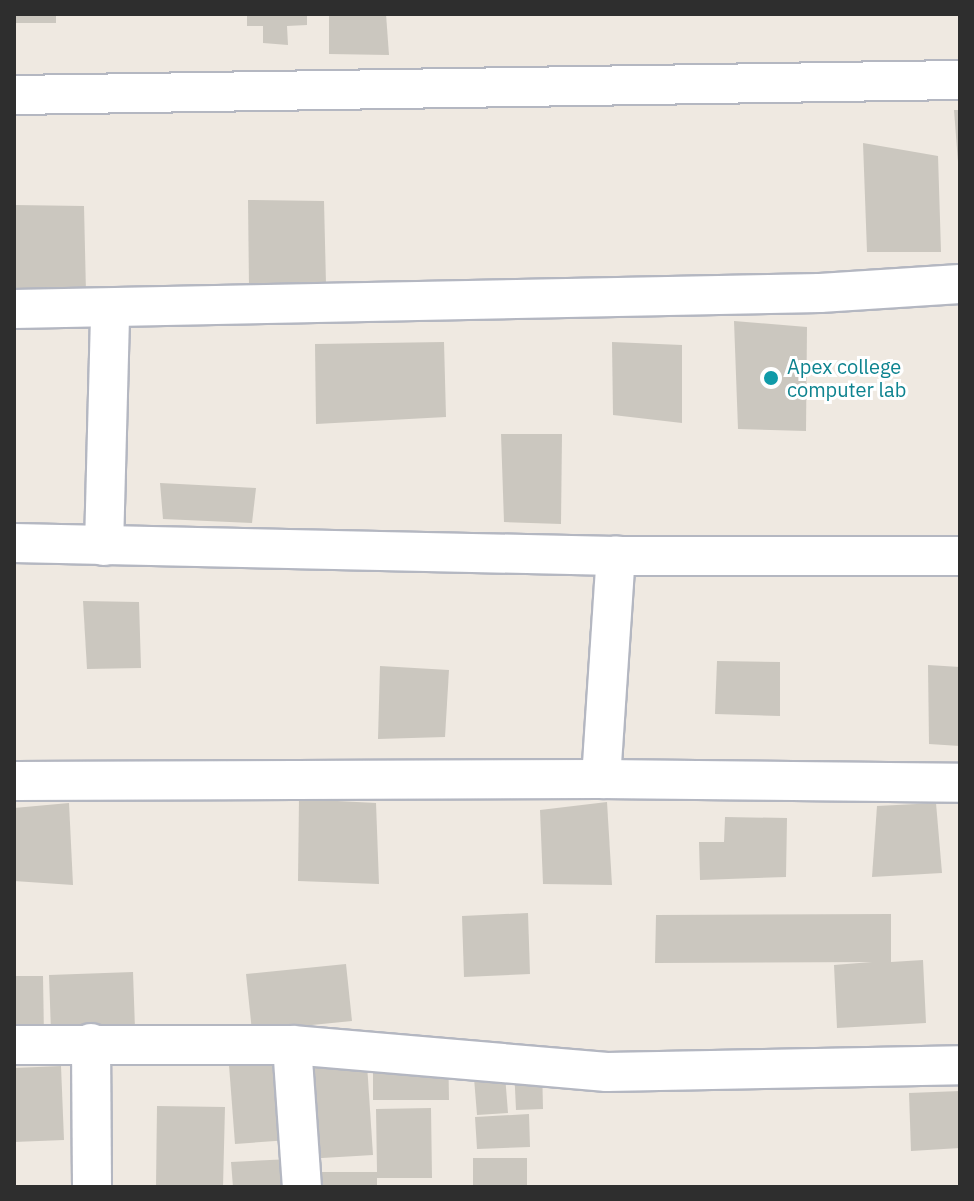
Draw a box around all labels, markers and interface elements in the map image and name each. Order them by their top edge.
place label: Apex college computer lab [787,354,906,401]
marker: Apex college computer lab [762,369,780,387]

